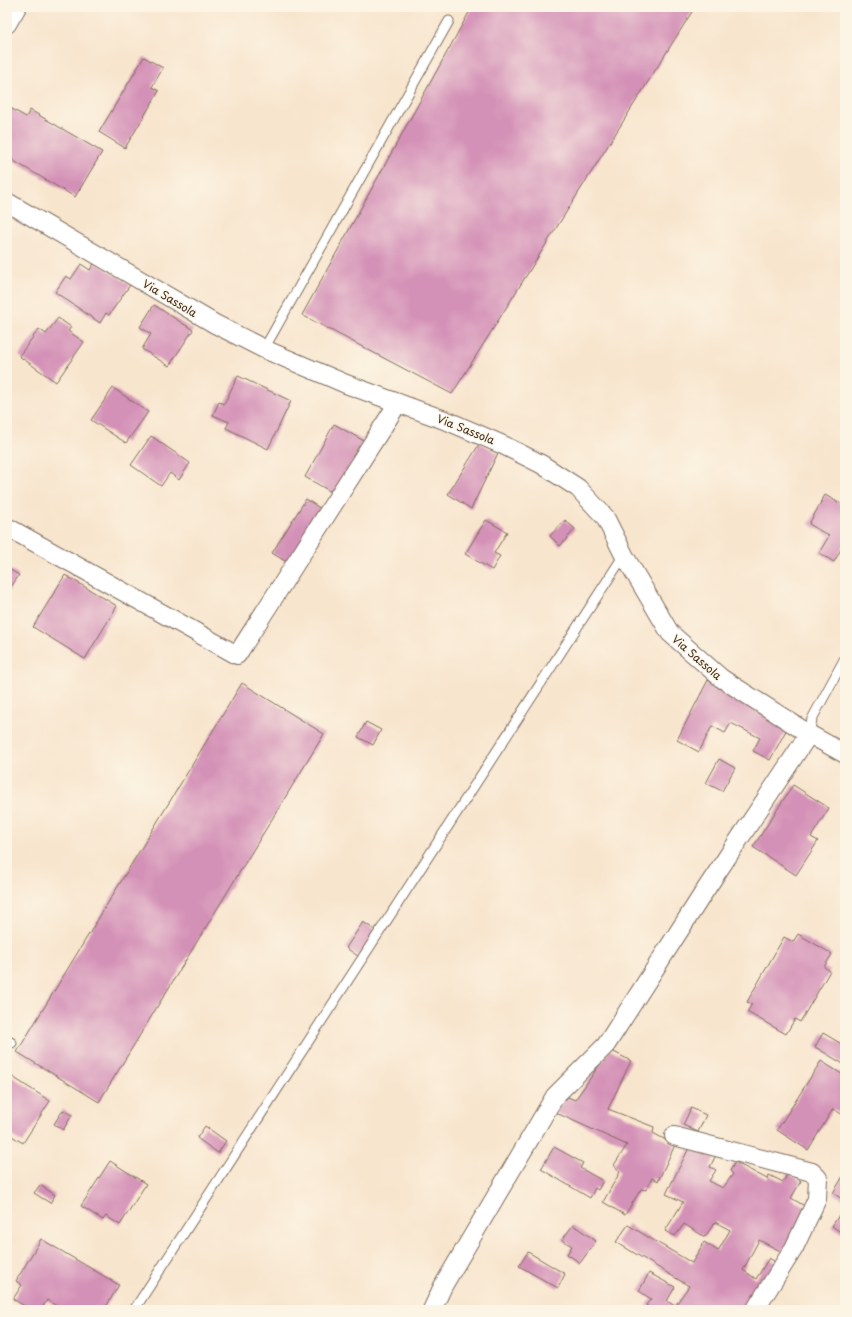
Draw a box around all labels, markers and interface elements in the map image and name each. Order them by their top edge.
street label: Via Sassola [139,275,201,321]
street label: Via Sassola [434,410,498,448]
street label: Via Sassola [668,630,726,684]

